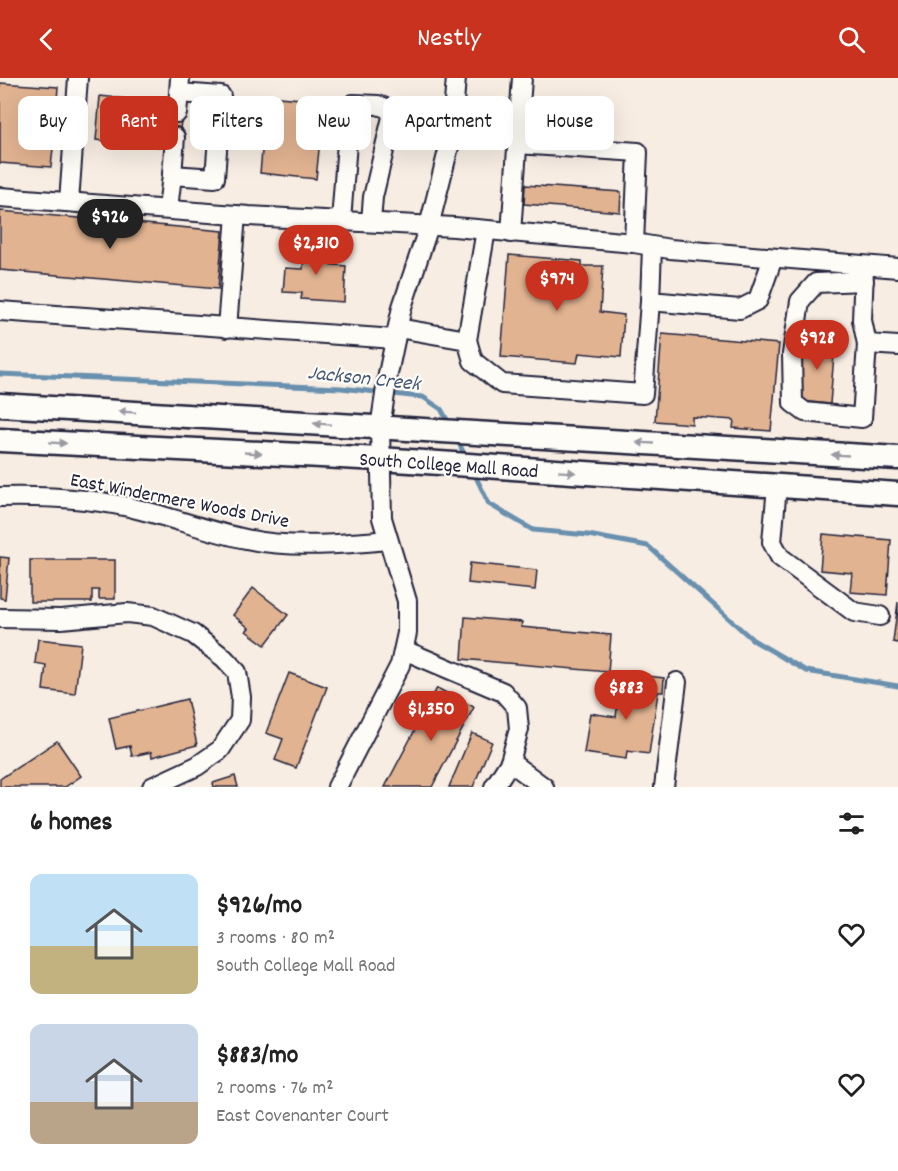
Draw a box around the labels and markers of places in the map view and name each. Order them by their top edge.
pin: $926 [74,199,146,250]
pin: $2,310 [267,225,365,276]
pin: $974 [521,261,593,312]
pin: $928 [781,320,853,371]
pin: $883 [590,670,662,721]
pin: $1,350 [382,691,480,742]

